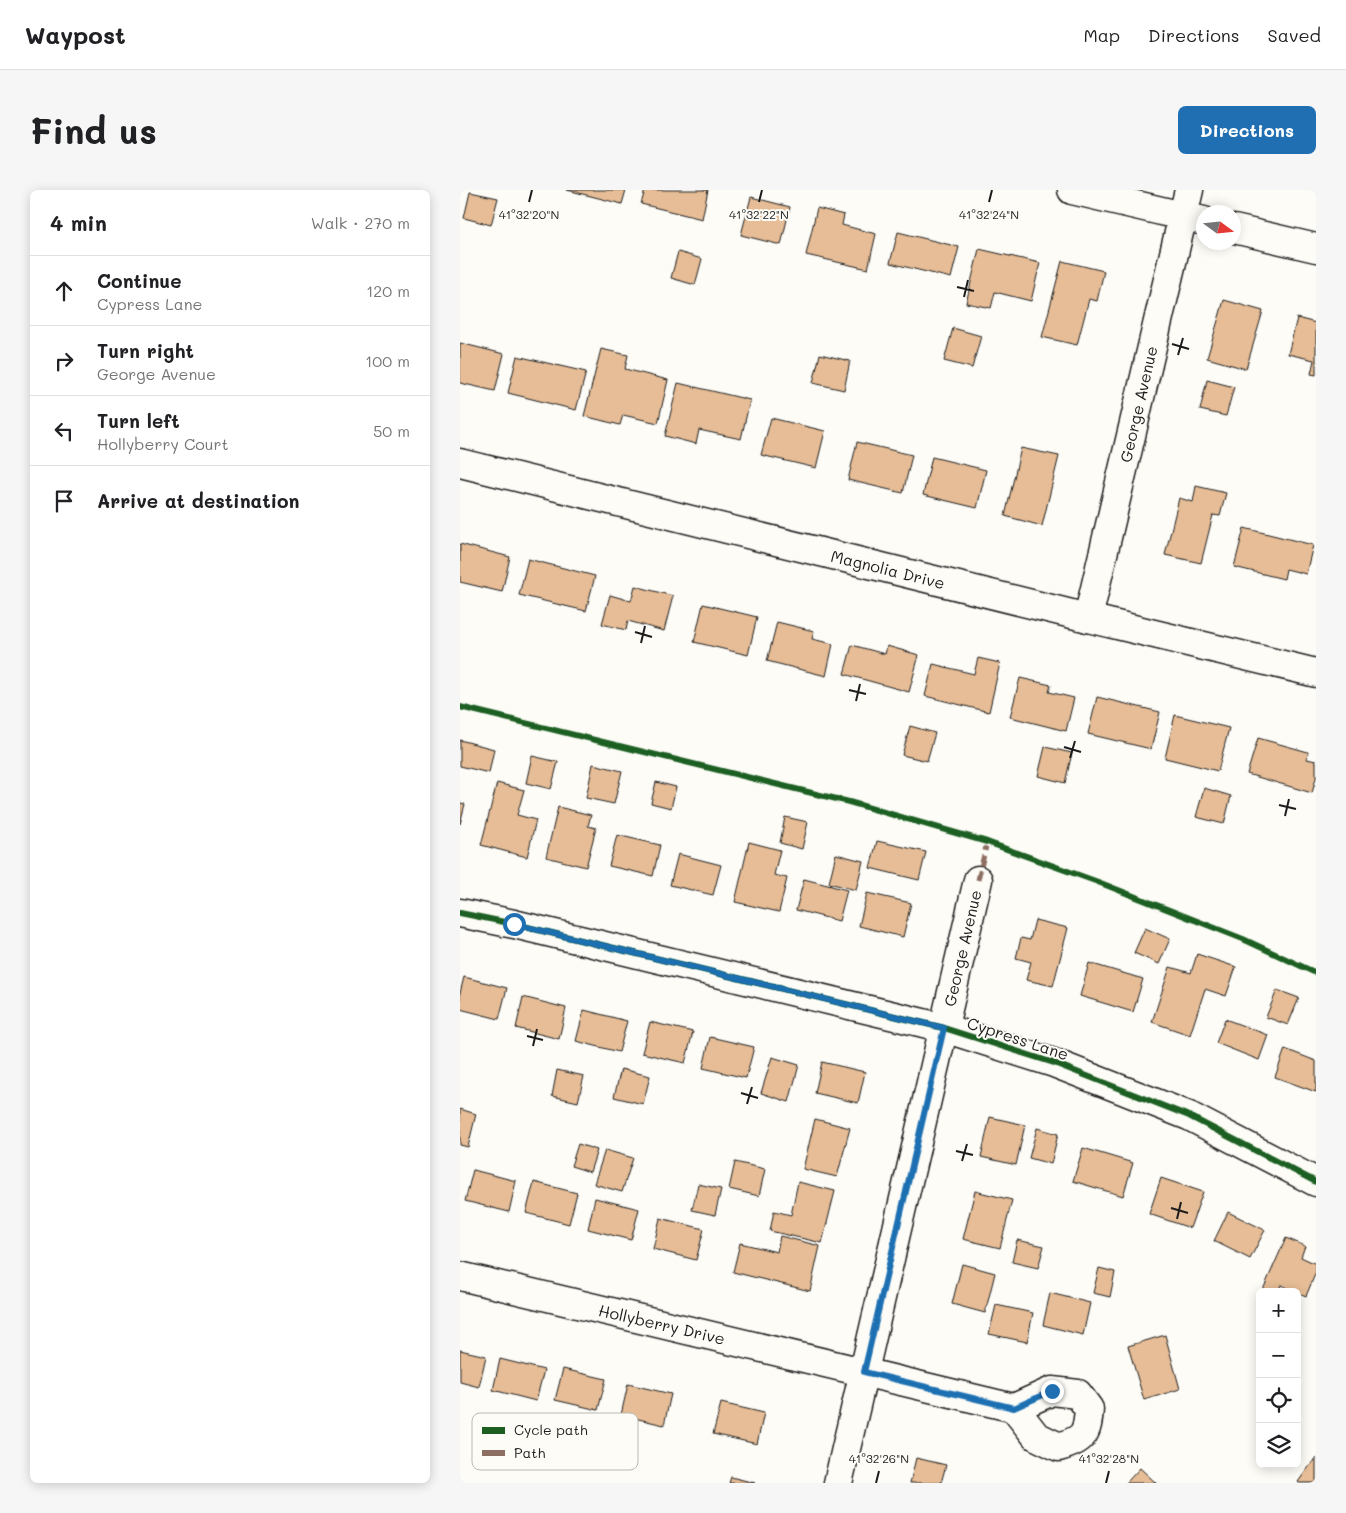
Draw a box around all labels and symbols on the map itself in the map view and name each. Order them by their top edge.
north arrow [1196,205,1241,250]
text: 41°32'20"N [499,206,559,222]
text: 41°32'22"N [729,206,789,222]
text: 41°32'24"N [959,206,1019,222]
street label: George Avenue [1114,344,1162,464]
street label: Magnolia Drive [829,545,947,593]
street label: George Avenue [938,888,986,1008]
route start [503,913,526,936]
street label: Cypress Lane [965,1012,1071,1064]
street label: Hollyberry Drive [597,1299,727,1349]
route end [1041,1380,1064,1403]
legend [472,1413,638,1470]
text: Cycle path [514,1420,588,1439]
text: Path [514,1443,545,1462]
text: 41°32'26"N [849,1450,909,1466]
text: 41°32'28"N [1079,1450,1139,1466]

